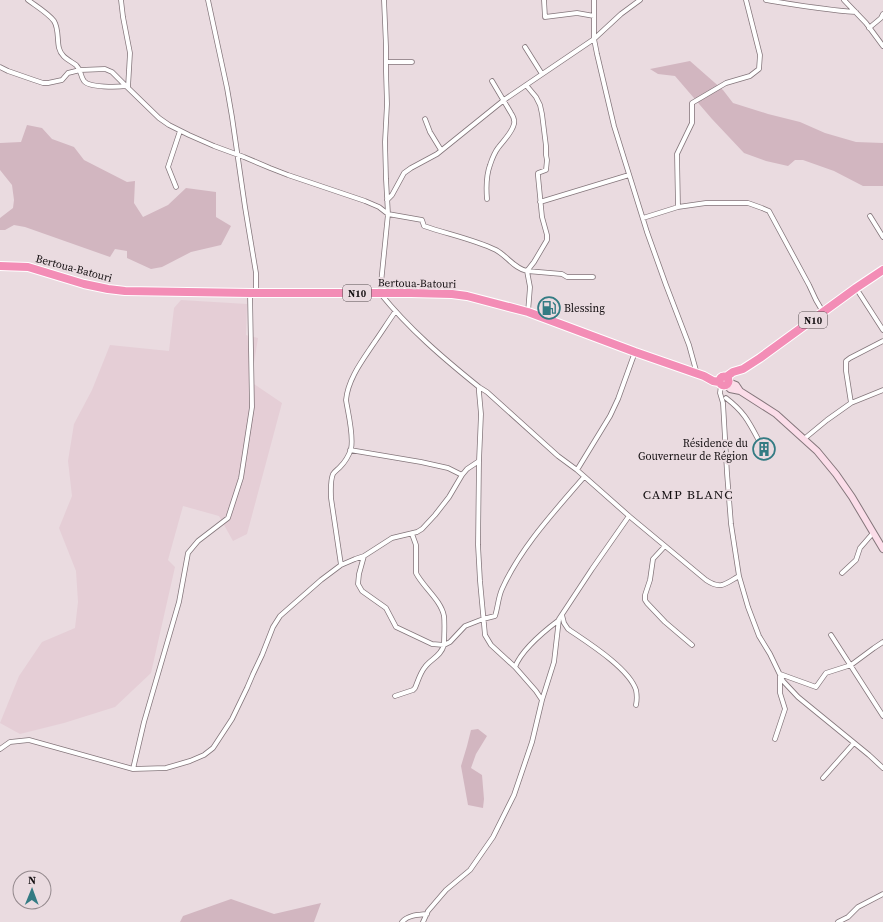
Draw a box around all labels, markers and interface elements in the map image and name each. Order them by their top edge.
street label: Bertoua-Batouri [34,251,114,286]
street label: Bertoua-Batouri [378,275,456,292]
road number: N10 [343,285,371,301]
fuel station icon: Blessing [536,295,562,321]
place label: Blessing [564,301,605,316]
road number: N10 [799,312,827,328]
place label: Résidence du Gouverneur de Région [638,436,749,464]
building icon: Résidence du Gouverneur de Région [751,436,777,462]
district label: CAMP BLANC [643,486,733,503]
north arrow [12,870,52,910]
text: N [28,873,36,888]

